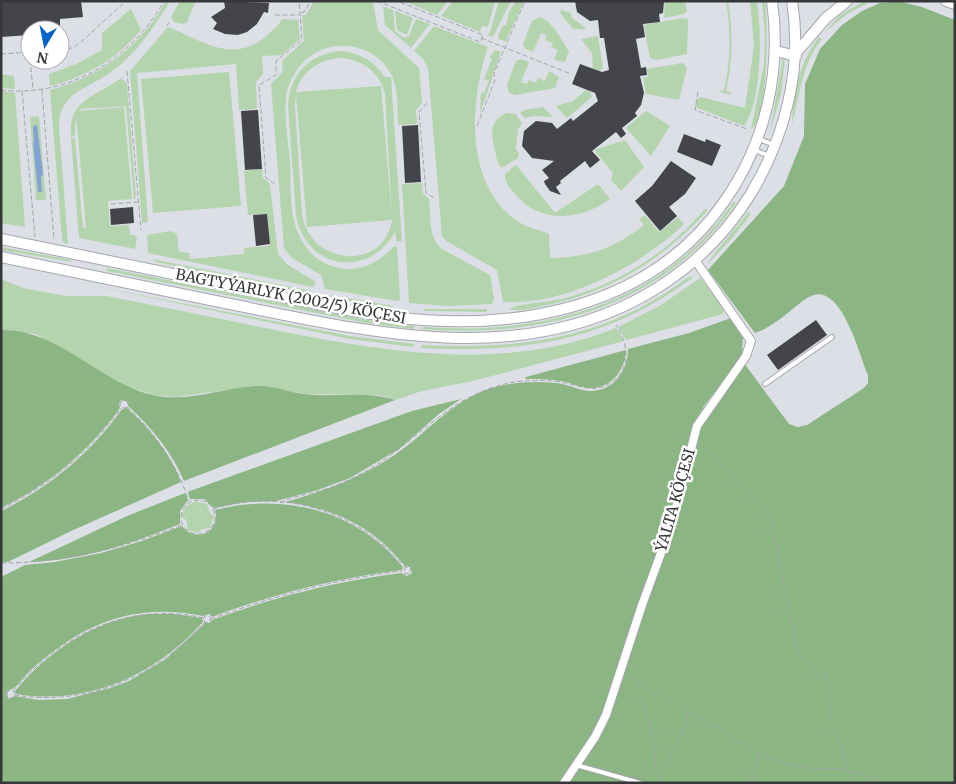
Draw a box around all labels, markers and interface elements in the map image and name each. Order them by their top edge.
north arrow [20,20,70,70]
text: N [36,48,50,68]
street label: BAGTYÝARLYK (2002/5) KÖÇESI [174,263,408,328]
street label: ÝALTA KÖÇESI [650,446,699,555]

